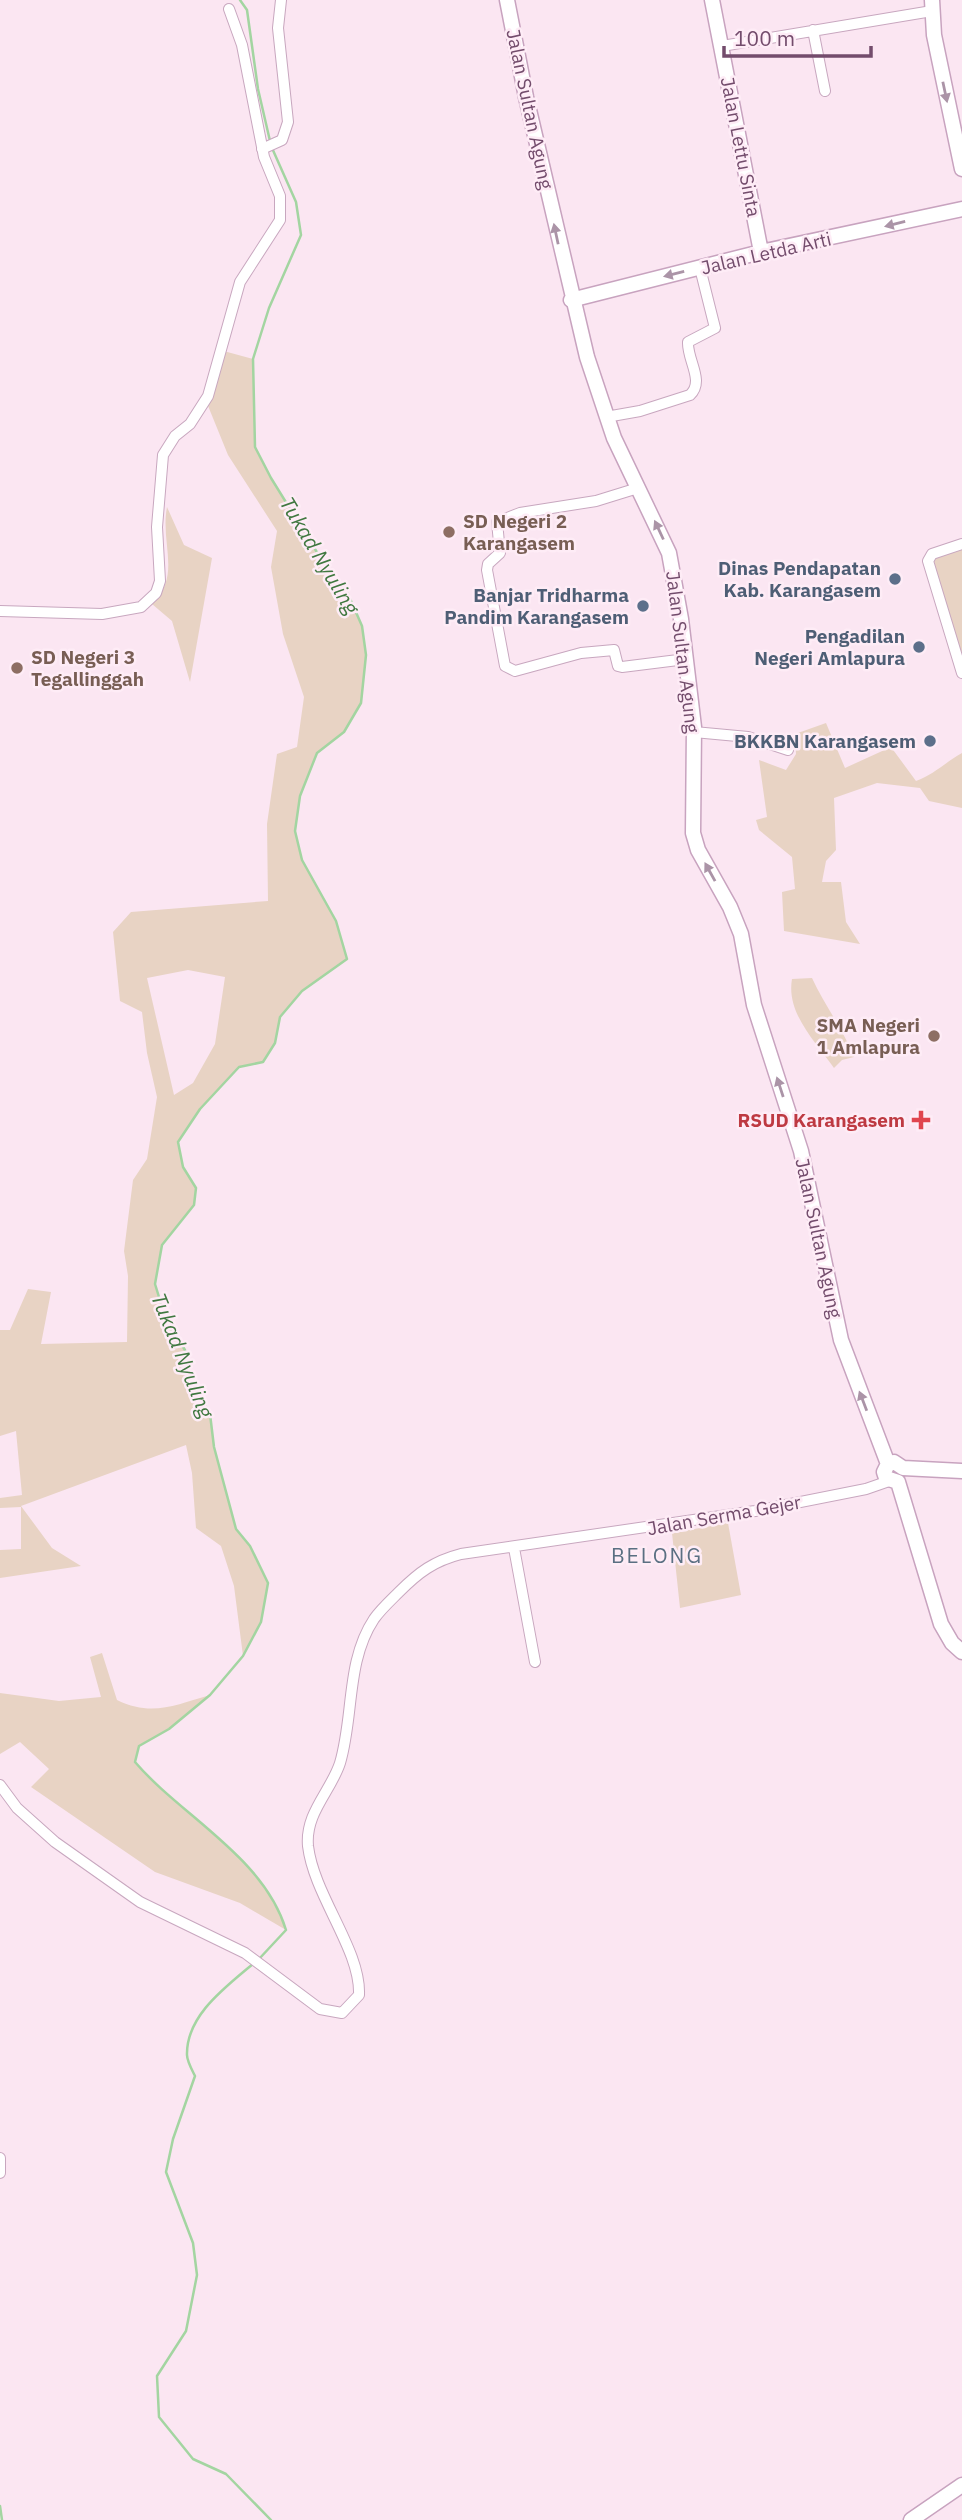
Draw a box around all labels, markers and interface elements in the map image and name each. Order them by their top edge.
scale bar [724,14,871,58]
text: 100 m [734,24,795,52]
street label: Jalan Sultan Agung [501,27,559,191]
street label: Jalan Lettu Sinta [716,75,766,219]
one-way arrow [940,81,951,103]
one-way arrow [884,219,906,230]
one-way arrow [551,223,562,245]
street label: Jalan Letda Arti [698,226,834,280]
one-way arrow [662,269,684,280]
water label: Tukad Nyuling [274,491,367,620]
place label: SD Negeri 2 Karangasem [463,509,575,555]
one-way arrow [654,520,665,540]
marker: SD Negeri 2 Karangasem [441,524,457,540]
place label: Dinas Pendapatan Kab. Karangasem [718,556,881,602]
street label: Jalan Sultan Agung [661,570,705,734]
marker: Dinas Pendapatan Kab. Karangasem [887,571,903,587]
place label: Banjar Tridharma Pandim Karangasem [444,583,629,629]
marker: Banjar Tridharma Pandim Karangasem [635,598,651,614]
place label: Pengadilan Negeri Amlapura [754,624,905,670]
marker: Pengadilan Negeri Amlapura [911,639,927,655]
place label: SD Negeri 3 Tegallinggah [31,645,144,691]
marker: SD Negeri 3 Tegallinggah [9,660,25,676]
place label: BKKBN Karangasem [734,729,916,753]
marker: BKKBN Karangasem [922,733,938,749]
one-way arrow [704,862,716,882]
place label: SMA Negeri 1 Amlapura [816,1013,920,1059]
marker: SMA Negeri 1 Amlapura [926,1028,942,1044]
one-way arrow [774,1076,785,1097]
place label: RSUD Karangasem [738,1108,905,1132]
marker: RSUD Karangasem [911,1110,931,1130]
street label: Jalan Sultan Agung [790,1156,848,1320]
water label: Tukad Nyuling [145,1288,221,1423]
one-way arrow [858,1390,869,1411]
street label: Jalan Serma Gejer [645,1490,803,1540]
district label: BELONG [611,1541,703,1569]

